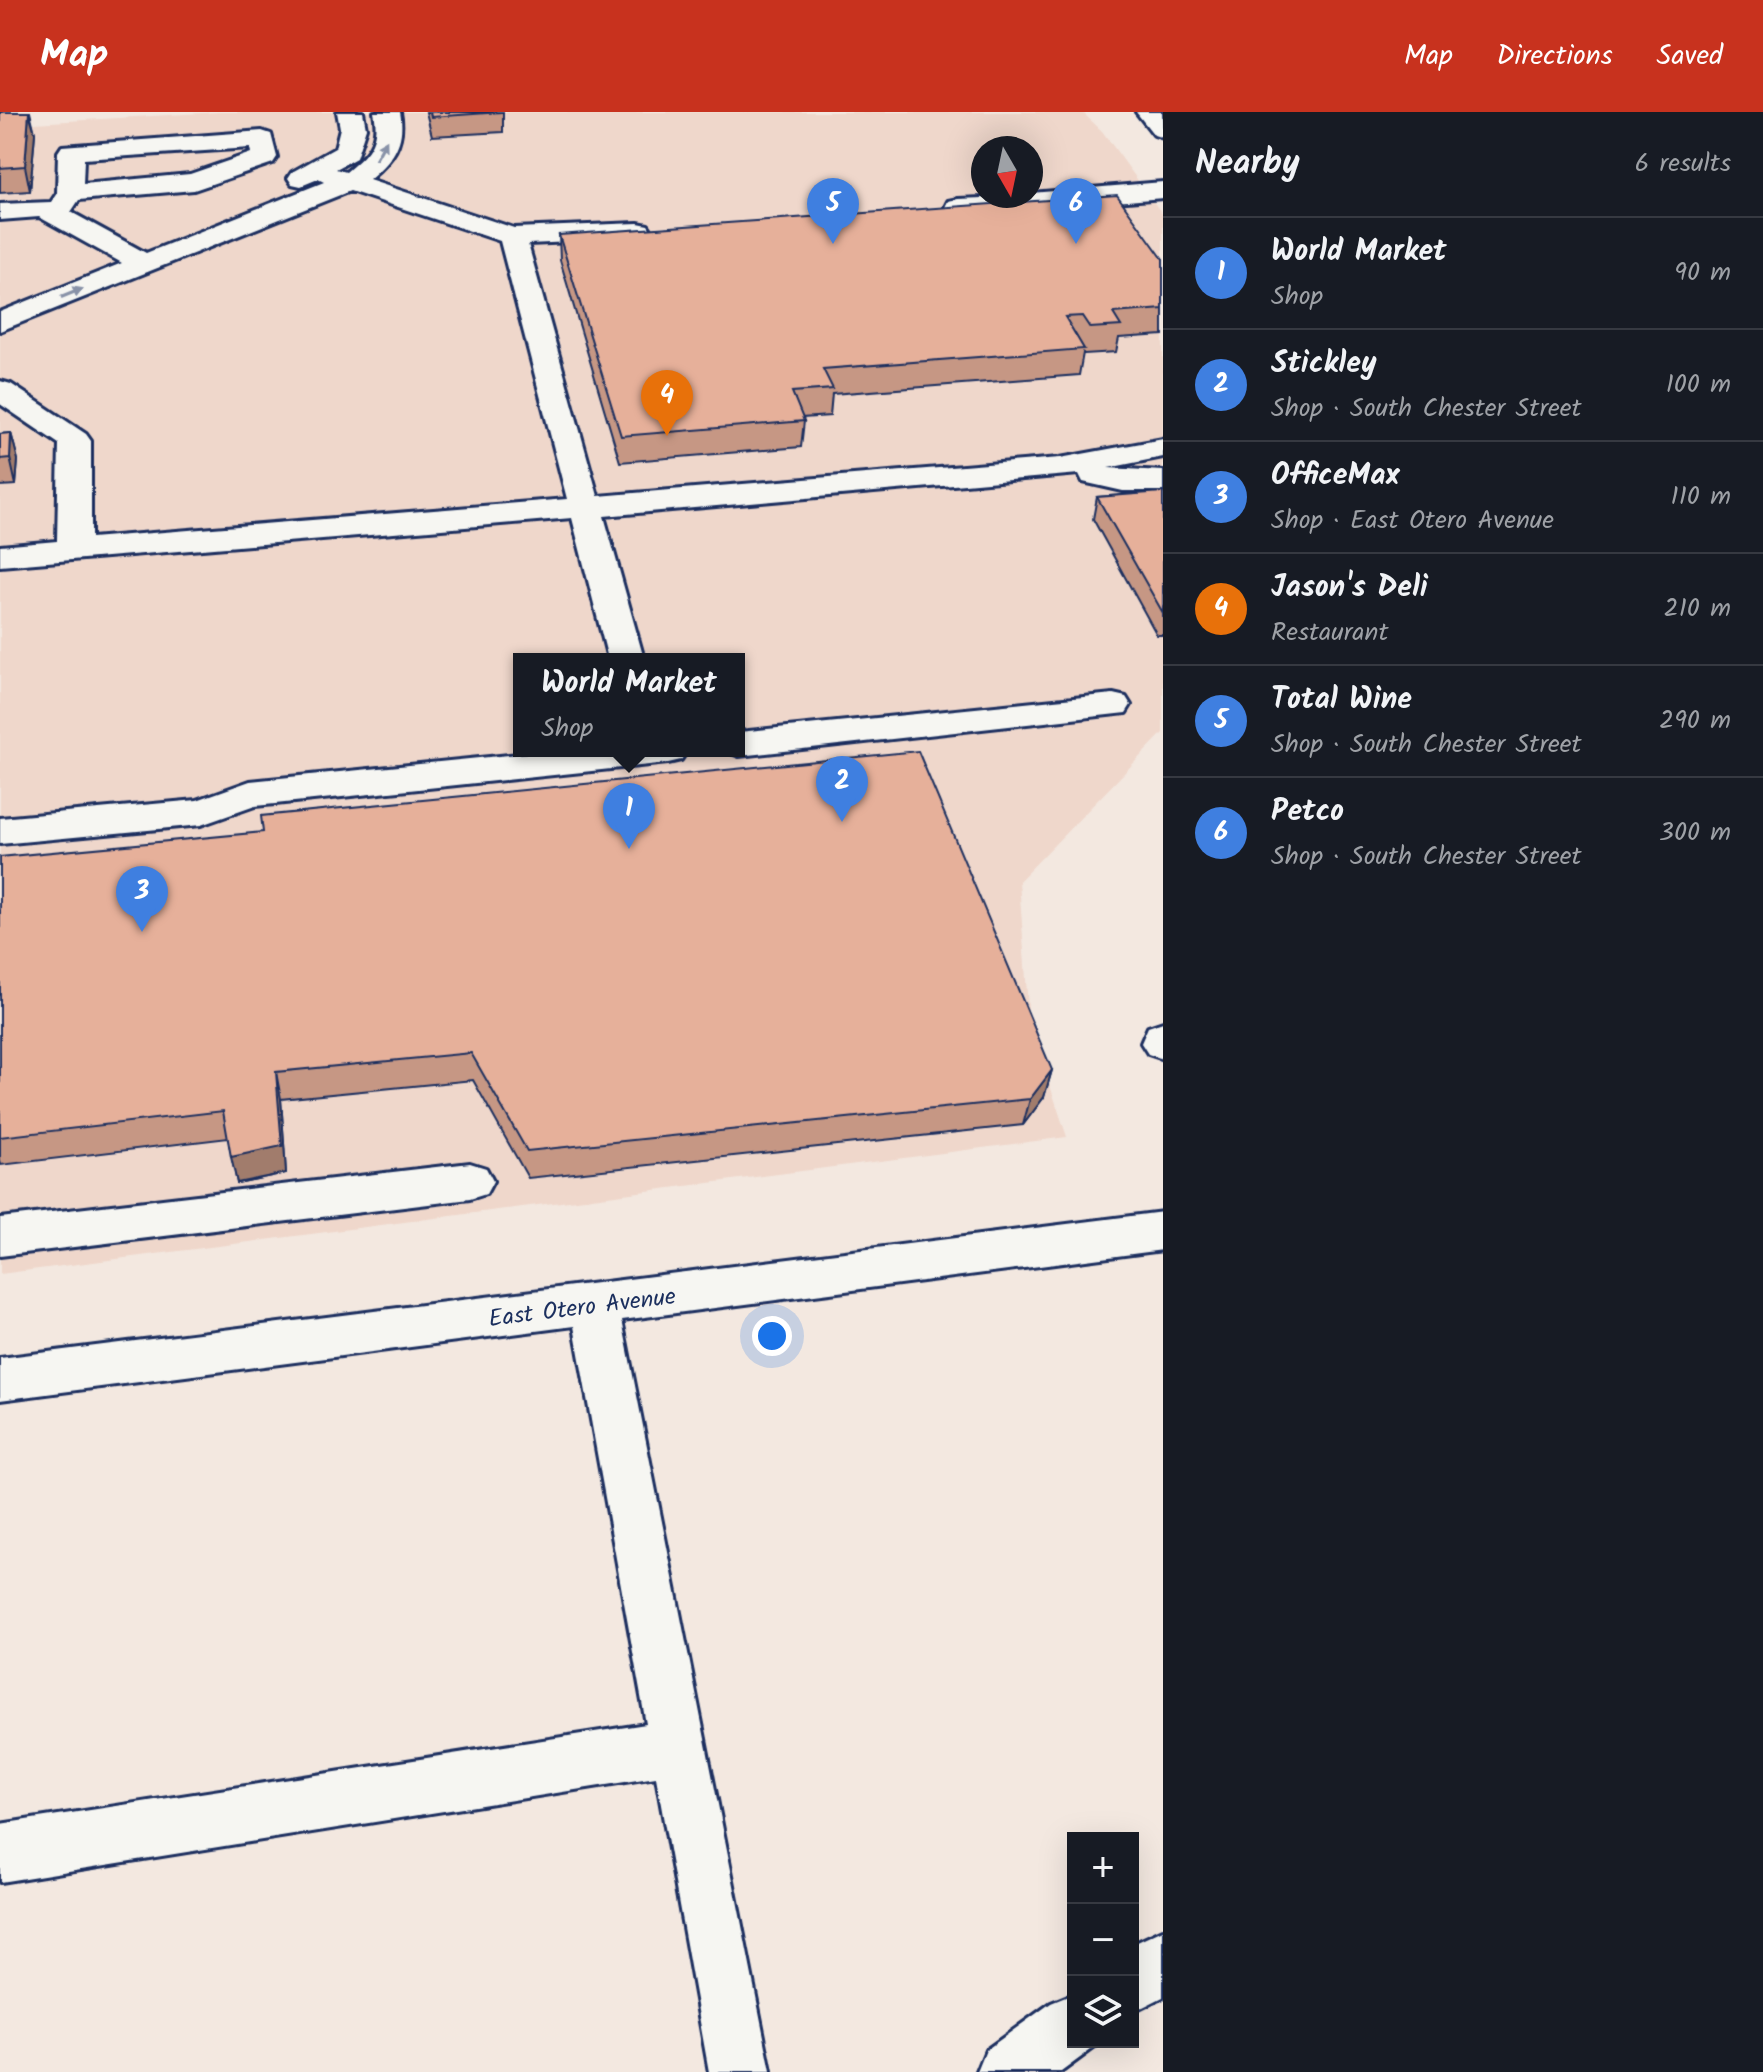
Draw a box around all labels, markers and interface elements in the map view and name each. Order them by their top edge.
text: Map [40,26,109,86]
text: Map [1404,34,1453,79]
text: Directions [1497,34,1613,79]
text: Saved [1657,34,1723,79]
north arrow [971,136,1043,208]
text: Nearby [1195,137,1300,191]
one-way arrow [374,139,388,162]
text: 6 results [1635,143,1731,185]
pin: 5 [807,178,859,244]
pin: 6 [1050,178,1102,244]
text: World Market [1271,228,1447,276]
text: 1 [1217,252,1225,294]
text: 90 m [1674,252,1731,294]
text: Shop [1271,276,1323,318]
one-way arrow [60,287,84,300]
text: Stickley [1271,340,1377,388]
text: 2 [1213,364,1229,406]
text: 100 m [1666,364,1731,406]
pin: 4 [641,370,693,436]
text: Shop · South Chester Street [1271,388,1582,430]
text: OfficeMax [1271,452,1400,500]
text: 3 [1214,476,1228,518]
text: 110 m [1671,476,1731,518]
text: Shop · East Otero Avenue [1271,500,1554,542]
text: Jason's Deli [1271,564,1428,612]
text: 4 [1214,588,1228,630]
text: 210 m [1664,588,1731,630]
text: Restaurant [1271,612,1388,654]
popup [513,653,745,757]
text: World Market [541,660,717,708]
text: Total Wine [1271,676,1412,724]
text: 5 [1214,700,1228,742]
text: 290 m [1659,700,1731,742]
text: Shop [541,708,593,750]
text: Shop · South Chester Street [1271,724,1582,766]
pin: 2 [816,756,868,822]
pin: 1 [603,783,655,849]
text: Petco [1271,788,1344,836]
text: 6 [1214,812,1228,854]
text: 300 m [1659,812,1731,854]
text: Shop · South Chester Street [1271,836,1582,878]
pin: 3 [116,866,168,932]
street label: East Otero Avenue [486,1278,678,1339]
your location [752,1316,792,1356]
map controls [1067,1832,1139,2048]
button: + [1067,1832,1139,1904]
button: − [1067,1904,1139,1976]
button: layers [1067,1976,1139,2048]

